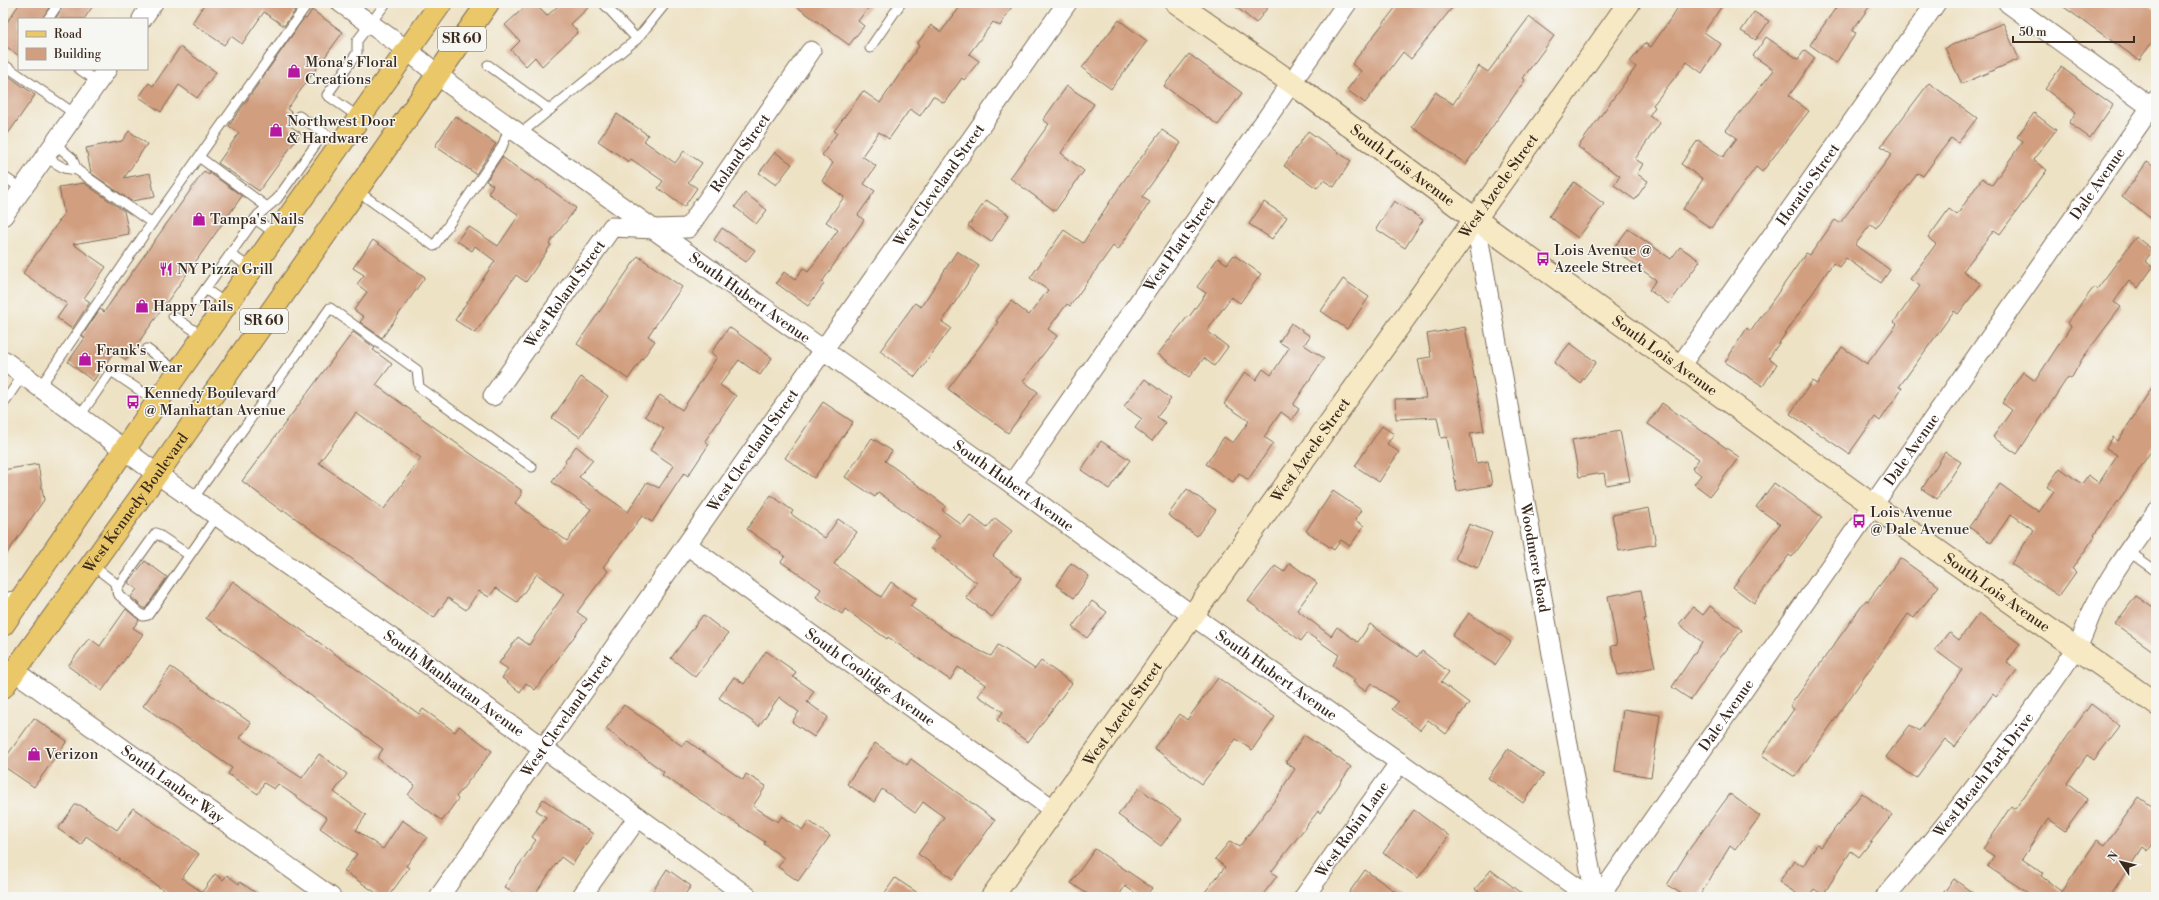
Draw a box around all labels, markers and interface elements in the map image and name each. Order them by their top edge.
legend [18,18,148,70]
scale bar [2013,18,2134,44]
text: 50 m [2019,25,2047,40]
text: Road [54,27,82,42]
road number: SR 60 [438,27,486,51]
text: Building [53,47,102,62]
place label: Mona's Floral Creations [305,53,398,89]
shop icon: Mona's Floral Creations [286,63,302,79]
street label: Roland Street [706,109,775,196]
place label: Northwest Door & Hardware [287,112,396,148]
street label: West Cleveland Street [889,119,989,251]
street label: South Lois Avenue [1347,120,1459,210]
shop icon: Northwest Door & Hardware [268,122,284,138]
street label: West Azeele Street [1454,129,1543,243]
street label: Horatio Street [1772,139,1844,230]
street label: Dale Avenue [2066,144,2129,224]
street label: West Platt Street [1139,192,1220,296]
place label: Tampa's Nails [210,210,304,229]
shop icon: Tampa's Nails [191,211,207,227]
street label: West Roland Street [520,236,610,352]
place label: Lois Avenue @ Azeele Street [1553,241,1652,277]
street label: South Hubert Avenue [685,248,814,347]
bus stop icon: Lois Avenue @ Azeele Street [1535,251,1551,267]
place label: NY Pizza Grill [177,260,274,279]
restaurant icon: NY Pizza Grill [158,261,174,277]
place label: Happy Tails [153,297,233,316]
shop icon: Happy Tails [134,298,150,314]
road number: SR 60 [240,309,288,333]
street label: South Lois Avenue [1608,311,1721,400]
place label: Frank's Formal Wear [96,341,183,377]
shop icon: Frank's Formal Wear [77,351,93,367]
place label: Kennedy Boulevard @ Manhattan Avenue [144,384,286,420]
street label: West Cleveland Street [703,385,803,516]
street label: West Azeele Street [1266,393,1355,507]
bus stop icon: Kennedy Boulevard @ Manhattan Avenue [125,394,141,410]
street label: Dale Avenue [1880,410,1944,489]
street label: West Kennedy Boulevard [79,429,193,577]
street label: South Hubert Avenue [949,436,1078,536]
street label: Woodmere Road [1516,501,1554,614]
place label: Lois Avenue @ Dale Avenue [1870,503,1969,539]
bus stop icon: Lois Avenue @ Dale Avenue [1851,513,1867,529]
street label: South Lois Avenue [1940,549,2054,636]
street label: South Coolidge Avenue [801,624,939,731]
street label: South Manhattan Avenue [380,626,528,741]
street label: South Hubert Avenue [1212,626,1341,725]
street label: West Cleveland Street [516,650,617,781]
street label: West Azeele Street [1078,657,1167,771]
street label: Dale Avenue [1694,675,1758,755]
street label: West Beach Park Drive [1929,709,2038,842]
street label: South Lauber Way [117,741,229,828]
place label: Verizon [44,745,98,764]
shop icon: Verizon [26,746,42,762]
street label: West Robin Lane [1311,778,1393,882]
north arrow [2101,842,2141,882]
text: N [2105,849,2122,864]

